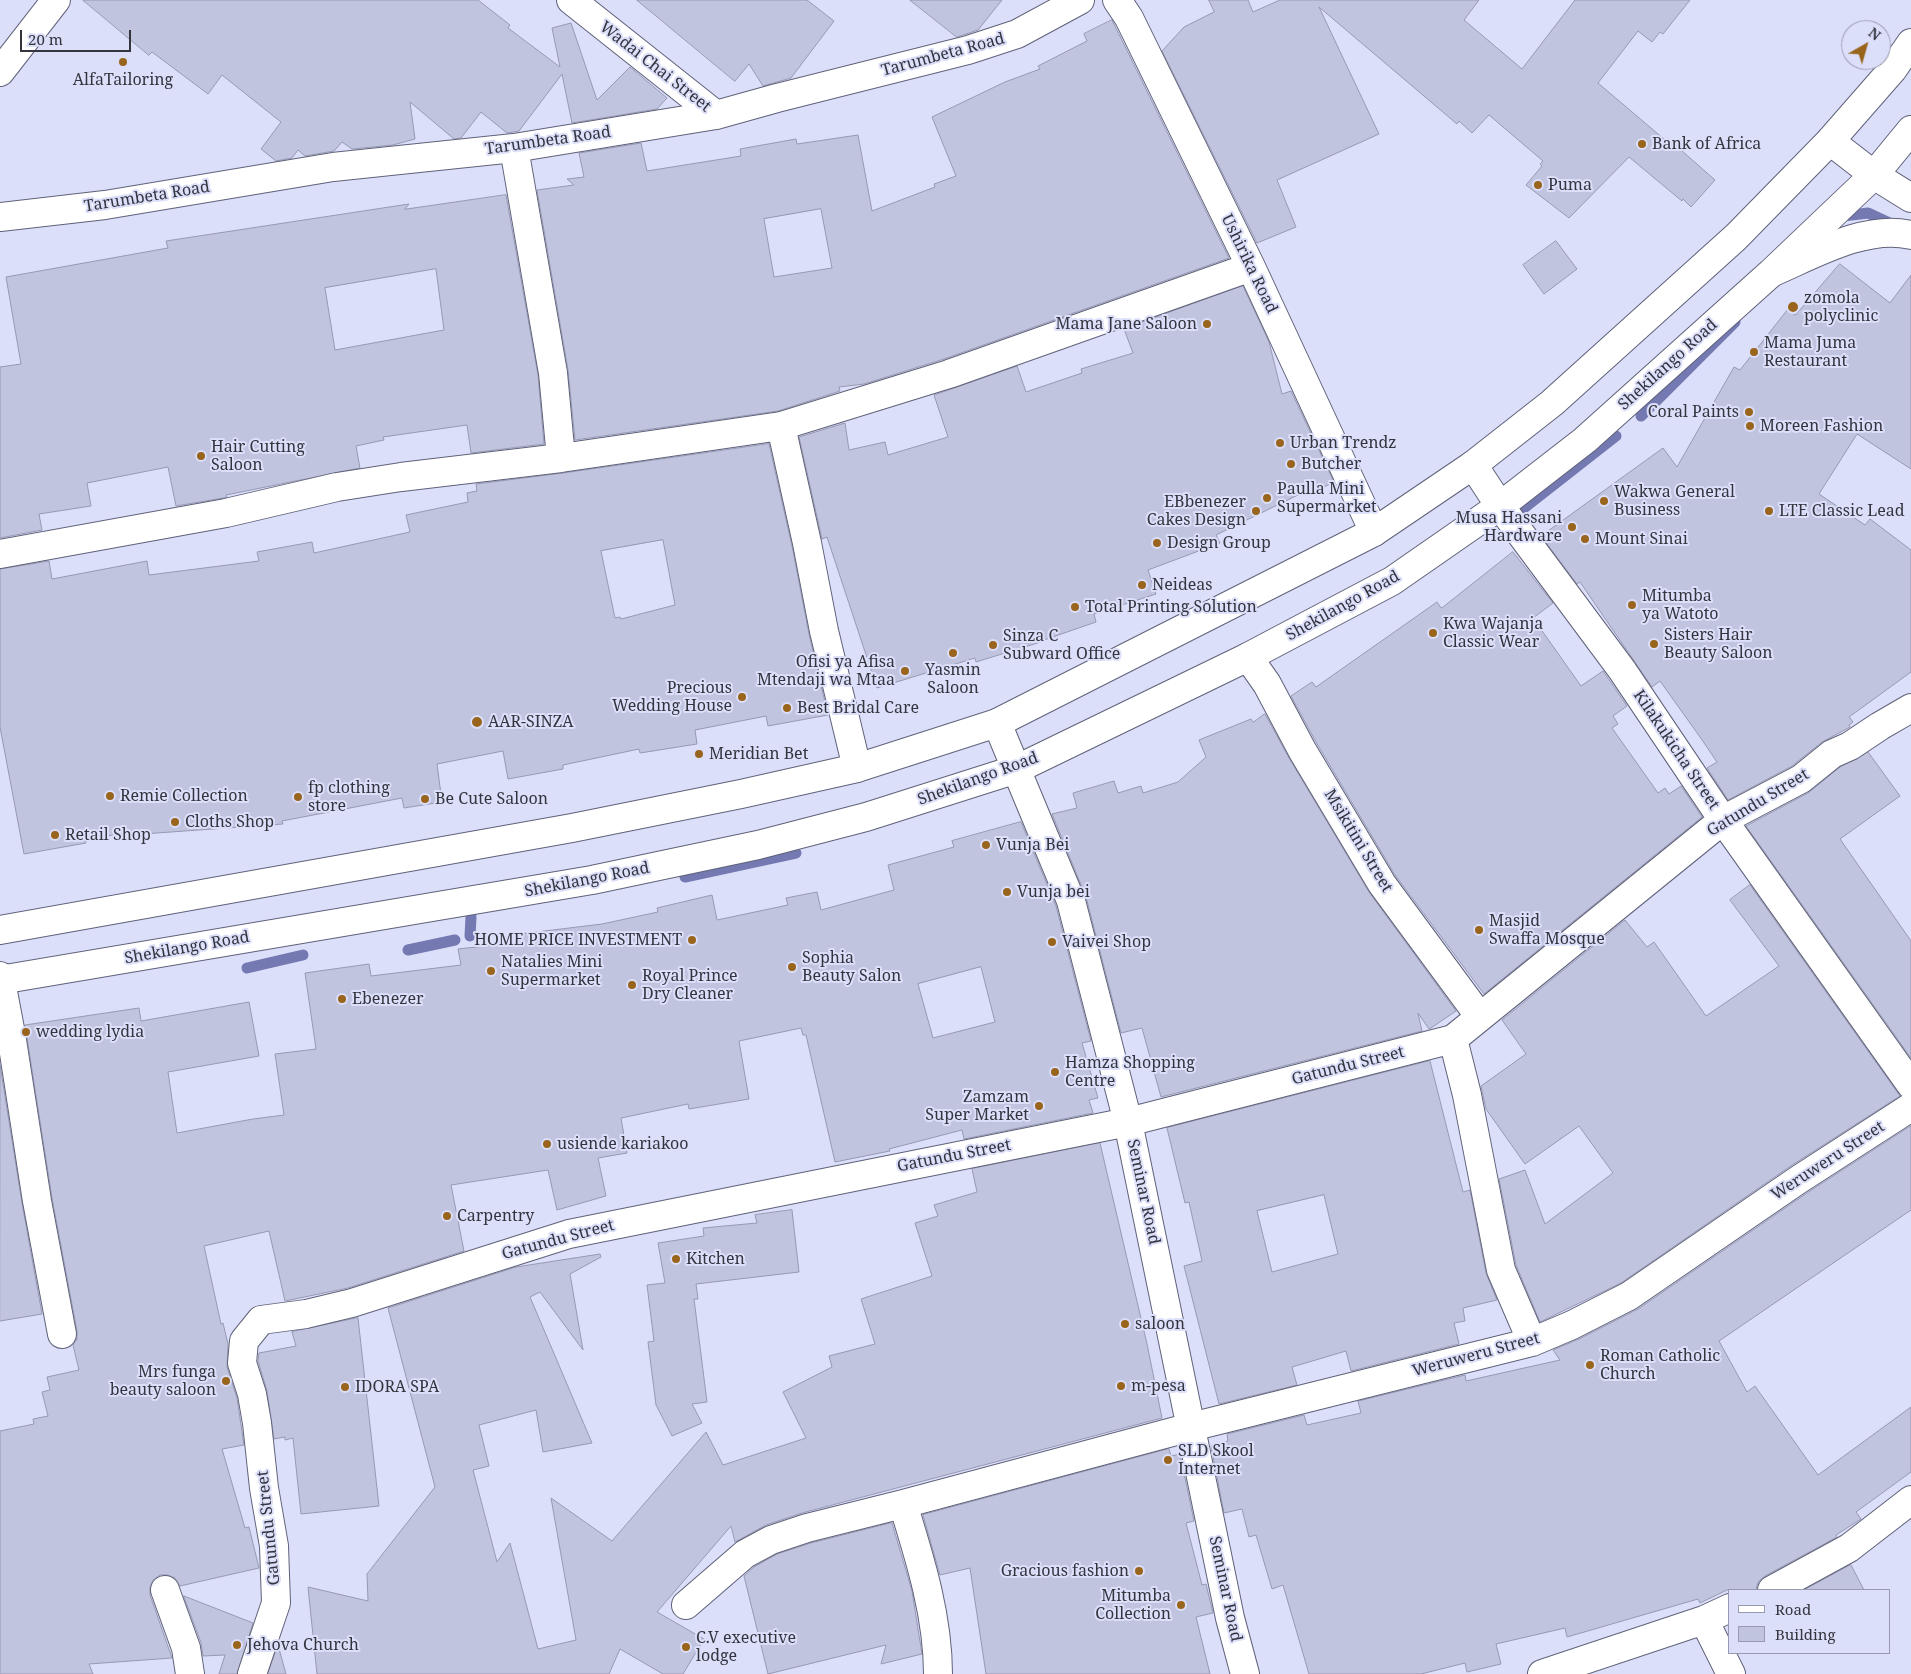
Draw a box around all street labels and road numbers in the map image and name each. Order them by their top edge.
street label: Wadai Chai Street [596,18,714,116]
street label: Tarumbeta Road [879,29,1007,81]
street label: Tarumbeta Road [484,123,612,159]
street label: Tarumbeta Road [83,178,211,216]
street label: Ushirika Road [1217,211,1281,317]
street label: Shekilango Road [1614,315,1722,415]
street label: Shekilango Road [1283,567,1403,645]
street label: Kilakukicha Street [1629,687,1723,813]
street label: Shekilango Road [915,748,1041,810]
street label: Gatundu Street [1704,765,1812,841]
street label: Msikitini Street [1320,786,1396,896]
street label: Shekilango Road [523,858,651,902]
street label: Shekilango Road [123,928,251,968]
street label: Gatundu Street [1290,1043,1406,1089]
street label: Weruweru Street [1768,1117,1888,1205]
street label: Gatundu Street [896,1136,1012,1176]
street label: Seminar Road [1122,1138,1164,1246]
street label: Gatundu Street [500,1216,616,1264]
street label: Weruweru Street [1410,1329,1542,1381]
street label: Gatundu Street [253,1470,285,1586]
street label: Seminar Road [1204,1535,1246,1643]

